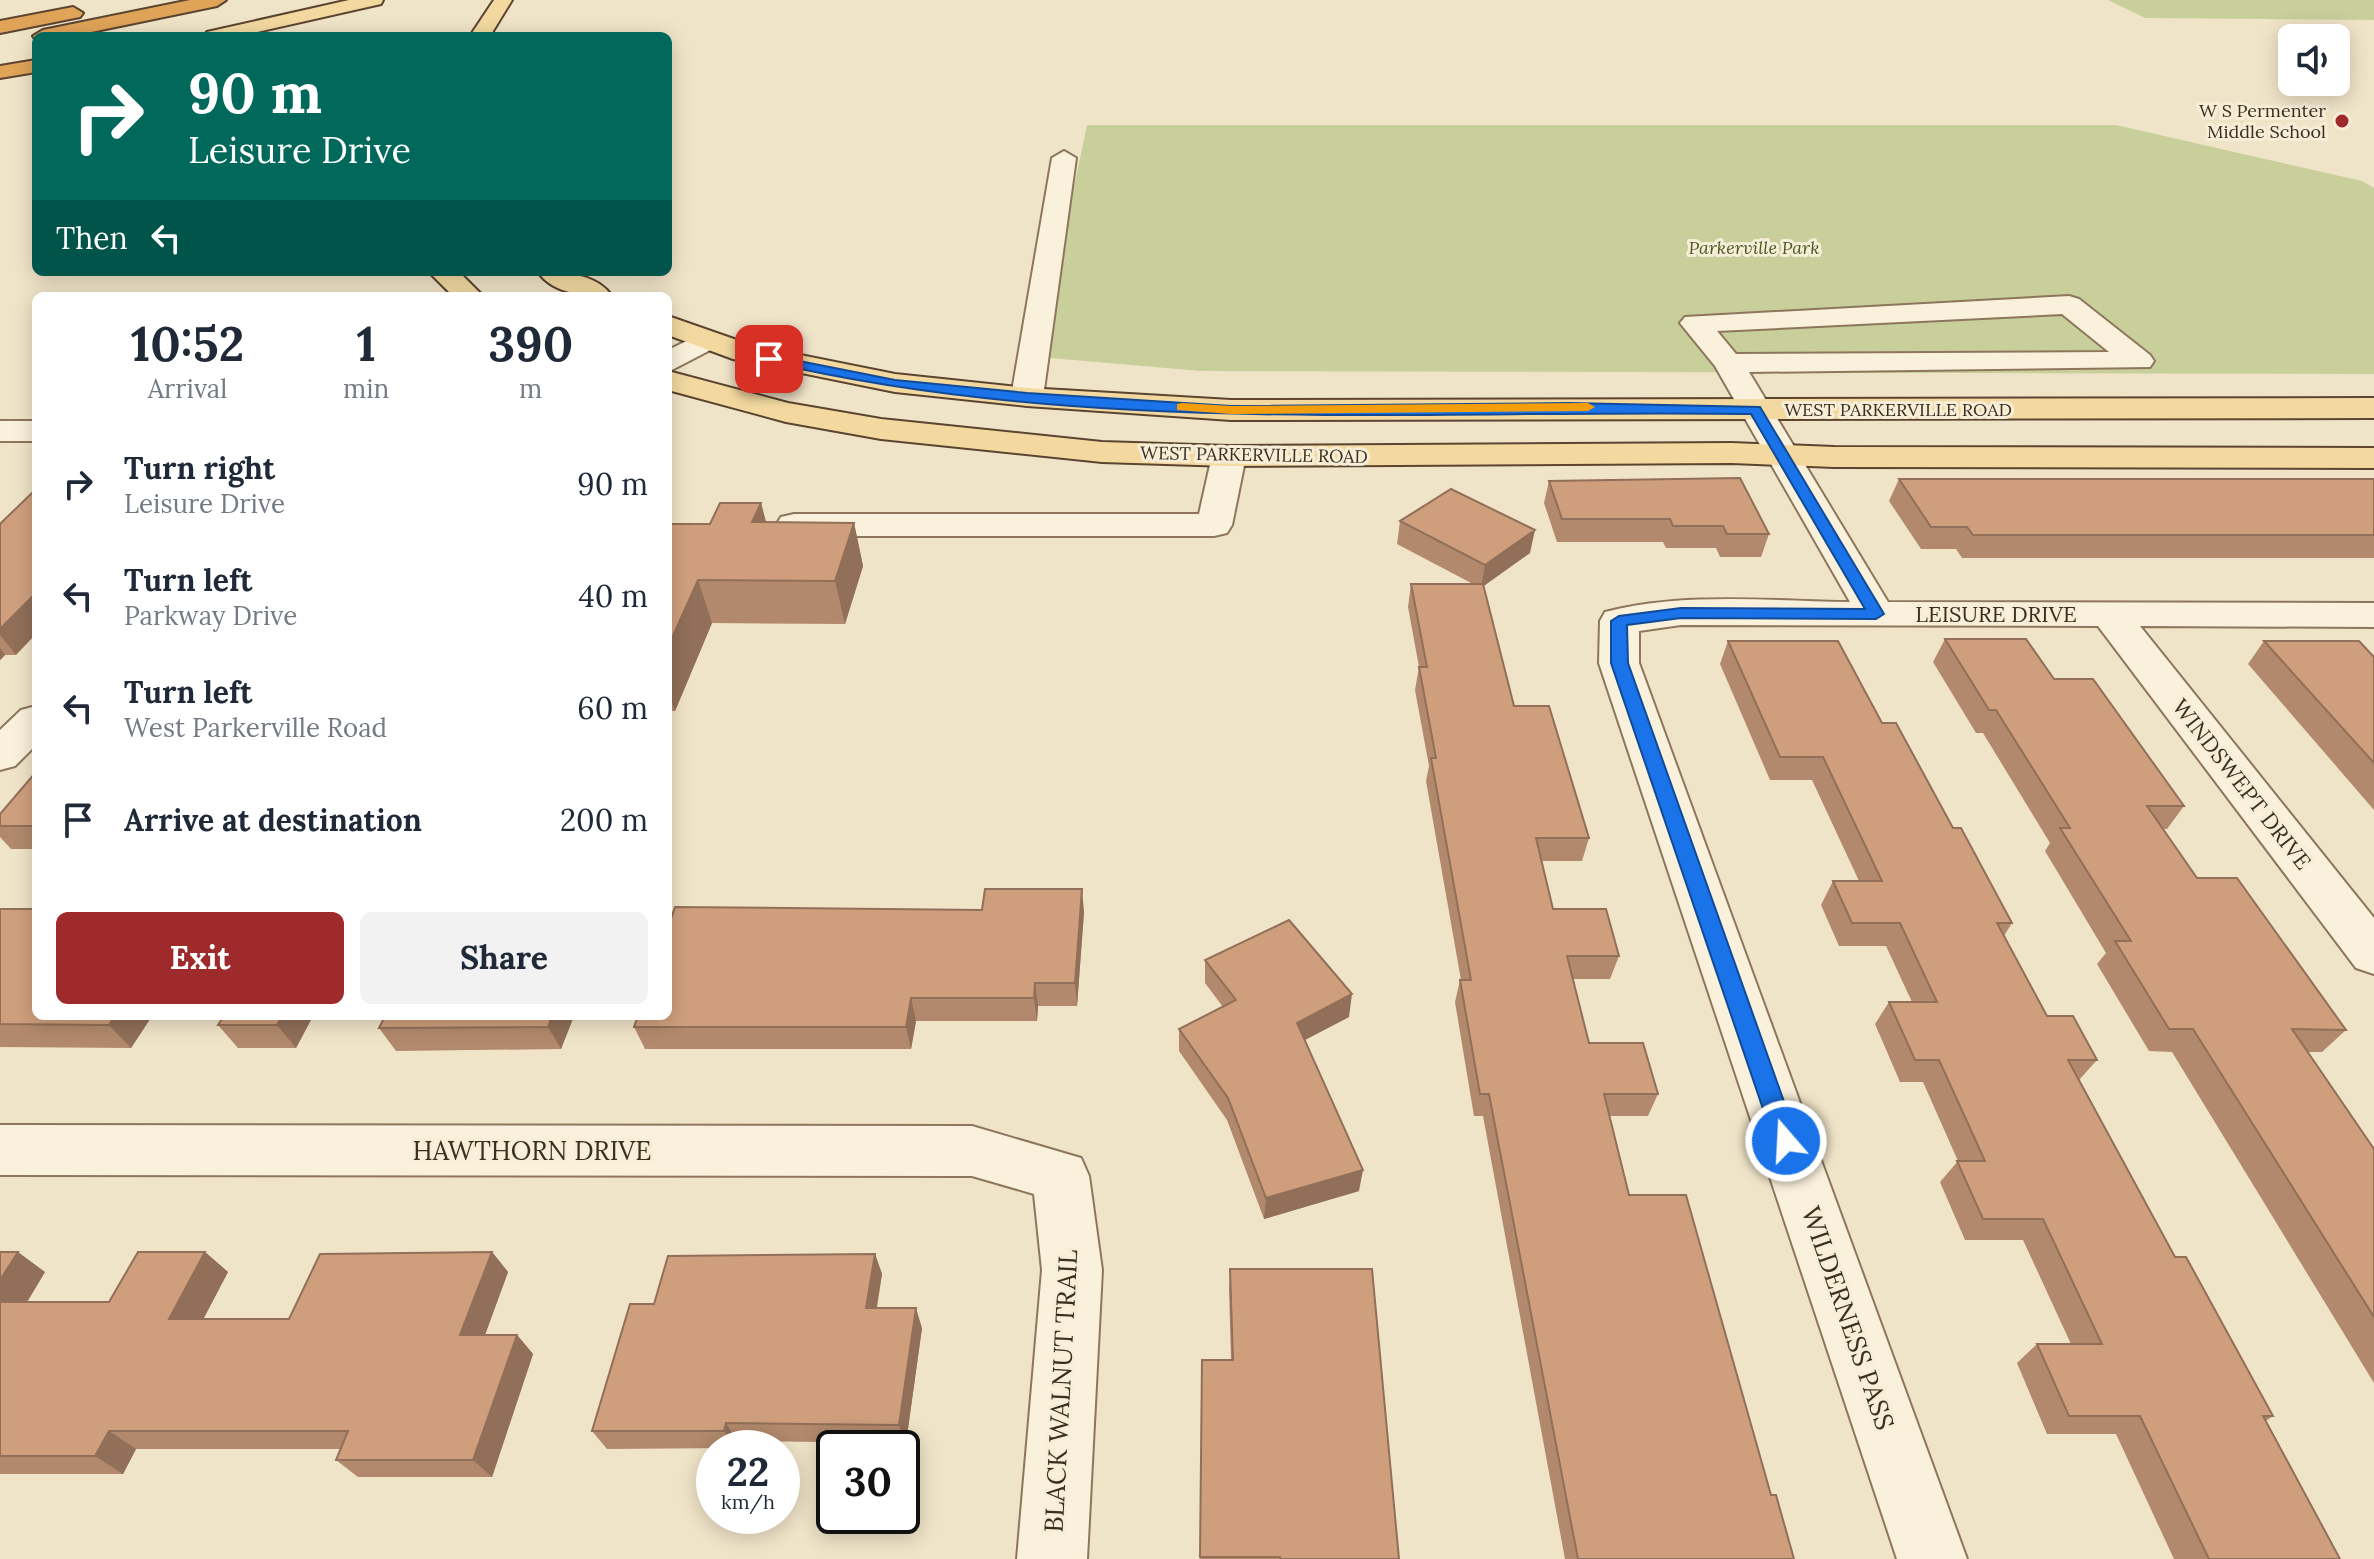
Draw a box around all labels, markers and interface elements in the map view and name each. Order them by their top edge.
map controls [2278,24,2350,96]
button: sound [2278,24,2350,96]
text: 90 m [188,57,322,128]
icon: right [56,64,160,168]
place label: W S Permenter Middle School [2199,99,2326,143]
marker: W S Permenter Middle School [2333,112,2351,130]
text: Leisure Drive [188,127,411,173]
icon: left [144,216,188,260]
text: Then [56,219,128,257]
park label: Parkerville Park [1688,236,1820,259]
text: 10:52 [131,313,244,374]
text: 1 [356,313,376,374]
text: 390 [488,313,573,374]
pin [735,325,803,393]
icon: arrive [747,337,791,381]
text: Arrival [148,372,227,405]
text: min [343,372,389,405]
text: m [519,372,542,405]
street label: WEST PARKERVILLE ROAD [1784,398,2012,421]
street label: WEST PARKERVILLE ROAD [1140,441,1368,468]
text: Turn right [124,449,275,487]
icon: right [56,462,100,506]
text: 90 m [577,465,648,503]
text: Leisure Drive [124,487,285,520]
text: Turn left [124,561,252,599]
icon: left [56,574,100,618]
text: 40 m [578,577,648,615]
text: Parkway Drive [124,599,297,632]
street label: LEISURE DRIVE [1915,600,2077,628]
text: Turn left [124,673,252,711]
icon: left [56,686,100,730]
text: 60 m [577,689,648,727]
street label: WINDSWEPT DRIVE [2167,693,2317,875]
text: West Parkerville Road [124,711,387,744]
icon: arrive [56,798,100,842]
text: Arrive at destination [124,801,422,839]
text: 200 m [560,801,648,839]
button: Exit [56,912,344,1004]
button: Share [360,912,648,1004]
position arrow [1744,1099,1828,1183]
street label: HAWTHORN DRIVE [412,1134,652,1167]
street label: WILDERNESS PASS [1795,1202,1902,1434]
street label: BLACK WALNUT TRAIL [1037,1249,1084,1533]
speed limit sign: 30 [816,1430,920,1534]
text: 22 [727,1446,769,1497]
text: km/h [721,1489,775,1514]

